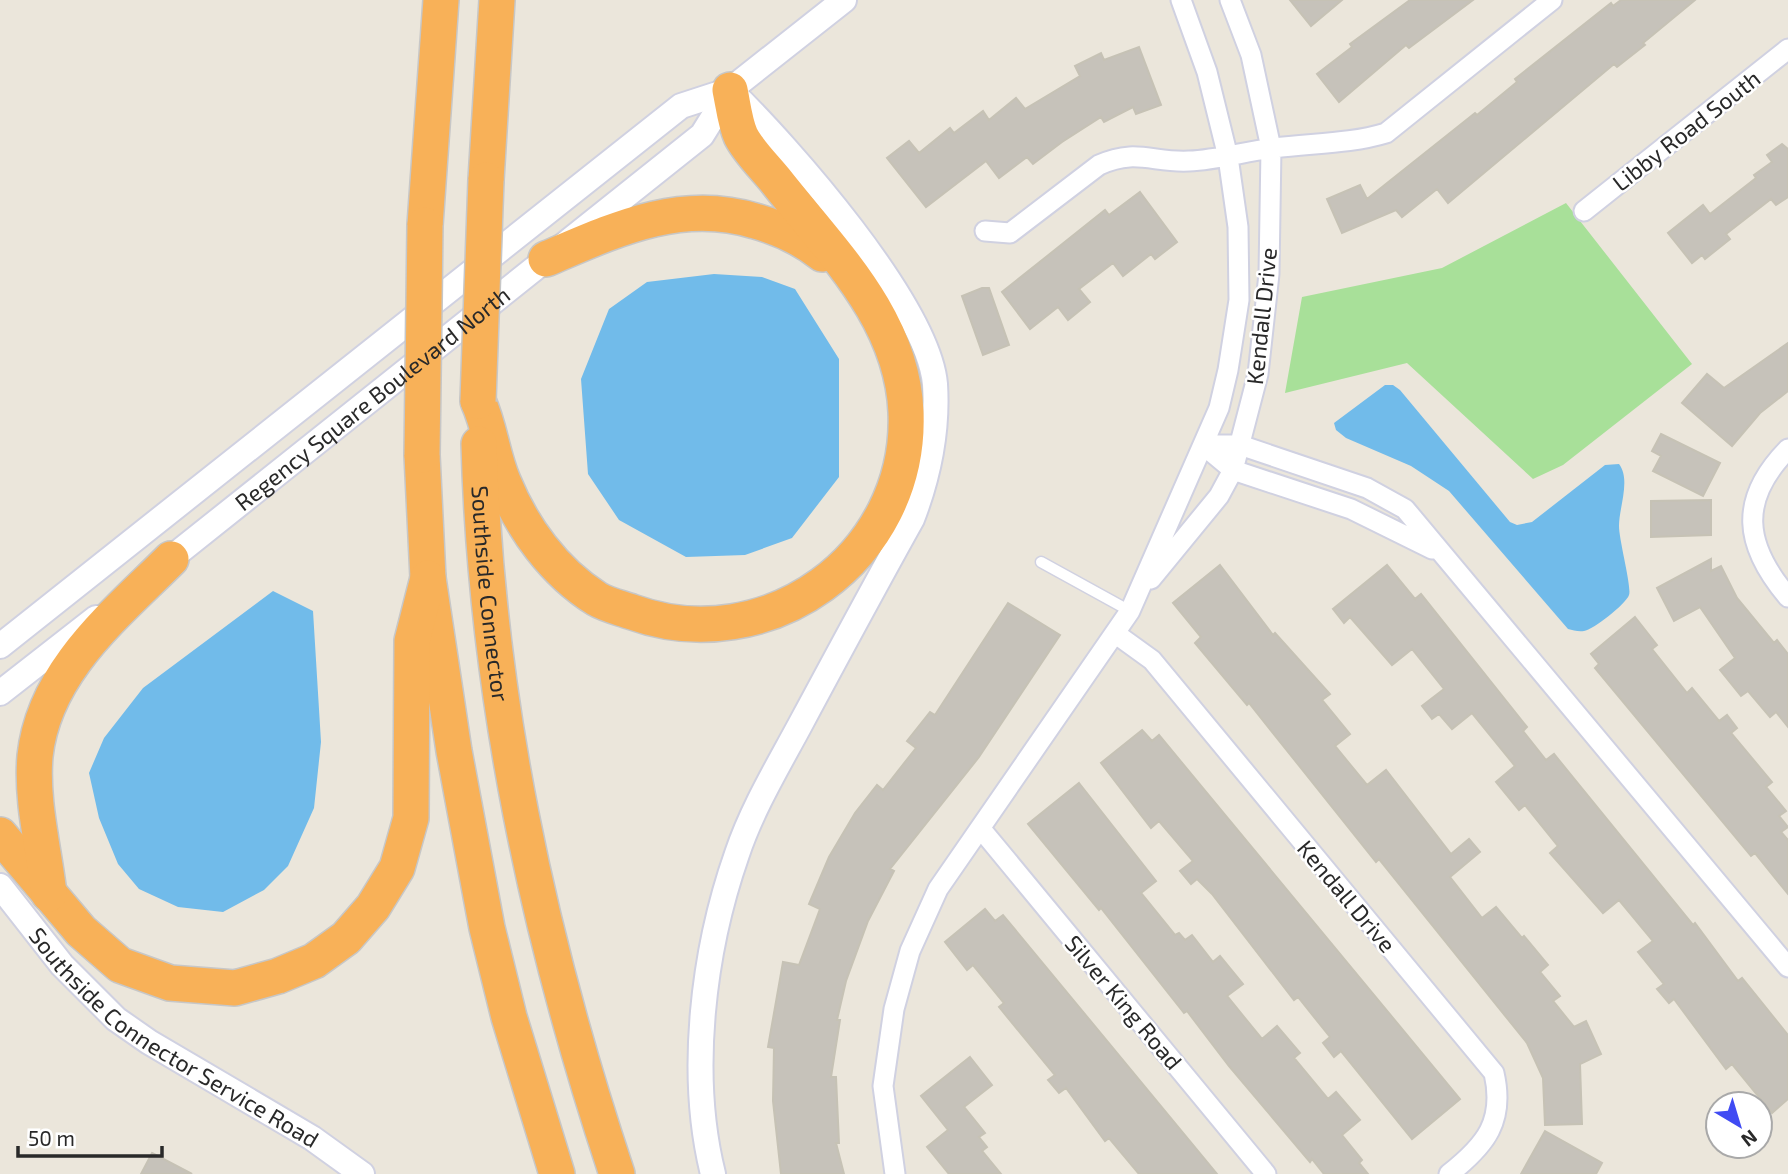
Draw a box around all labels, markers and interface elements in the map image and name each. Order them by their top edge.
street label: Libby Road South [1607,64,1765,196]
street label: Kendall Drive [1240,246,1282,386]
street label: Regency Square Boulevard North [229,280,515,516]
street label: Southside Connector [467,485,516,703]
street label: Kendall Drive [1292,834,1402,958]
street label: Southside Connector Service Road [24,922,324,1153]
street label: Silver King Road [1060,929,1188,1075]
north arrow [1704,1090,1774,1160]
scale bar [18,1114,161,1158]
text: 50 m [28,1125,75,1150]
text: N [1737,1126,1762,1152]

